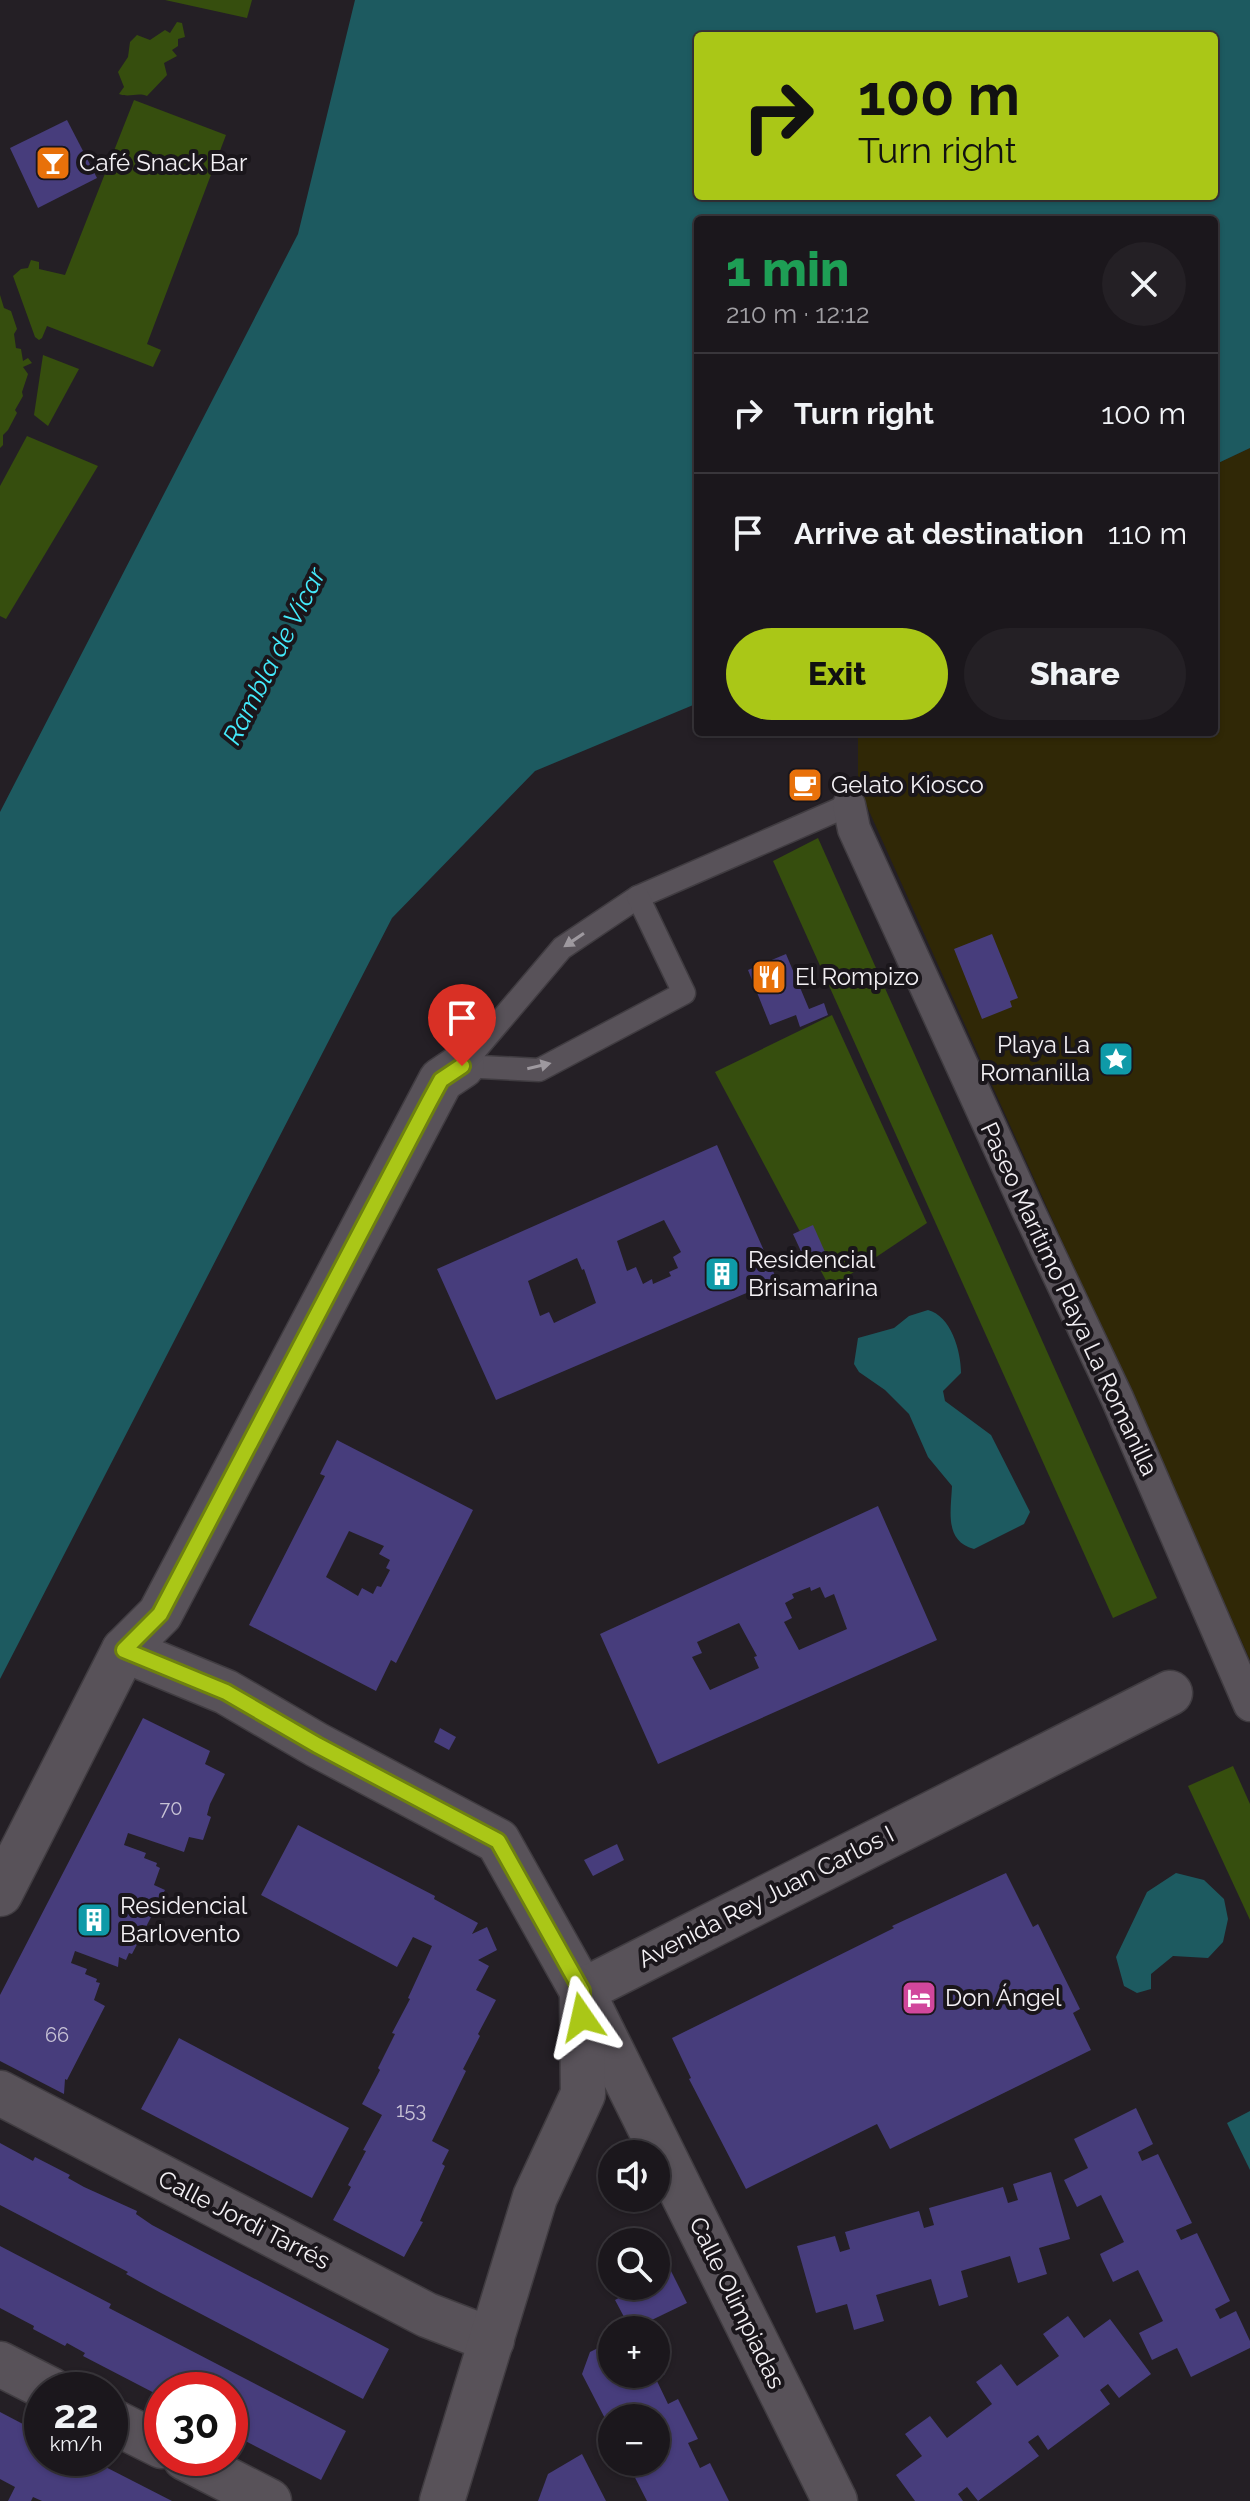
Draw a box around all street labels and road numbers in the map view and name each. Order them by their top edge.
street label: Paseo Marítimo Playa La Romanilla [975,1117,1164,1480]
street label: Avenida Rey Juan Carlos I [633,1819,899,1974]
street label: Calle Jordi Tarrés [154,2164,335,2275]
street label: Calle Olimpiadas [683,2212,792,2393]

